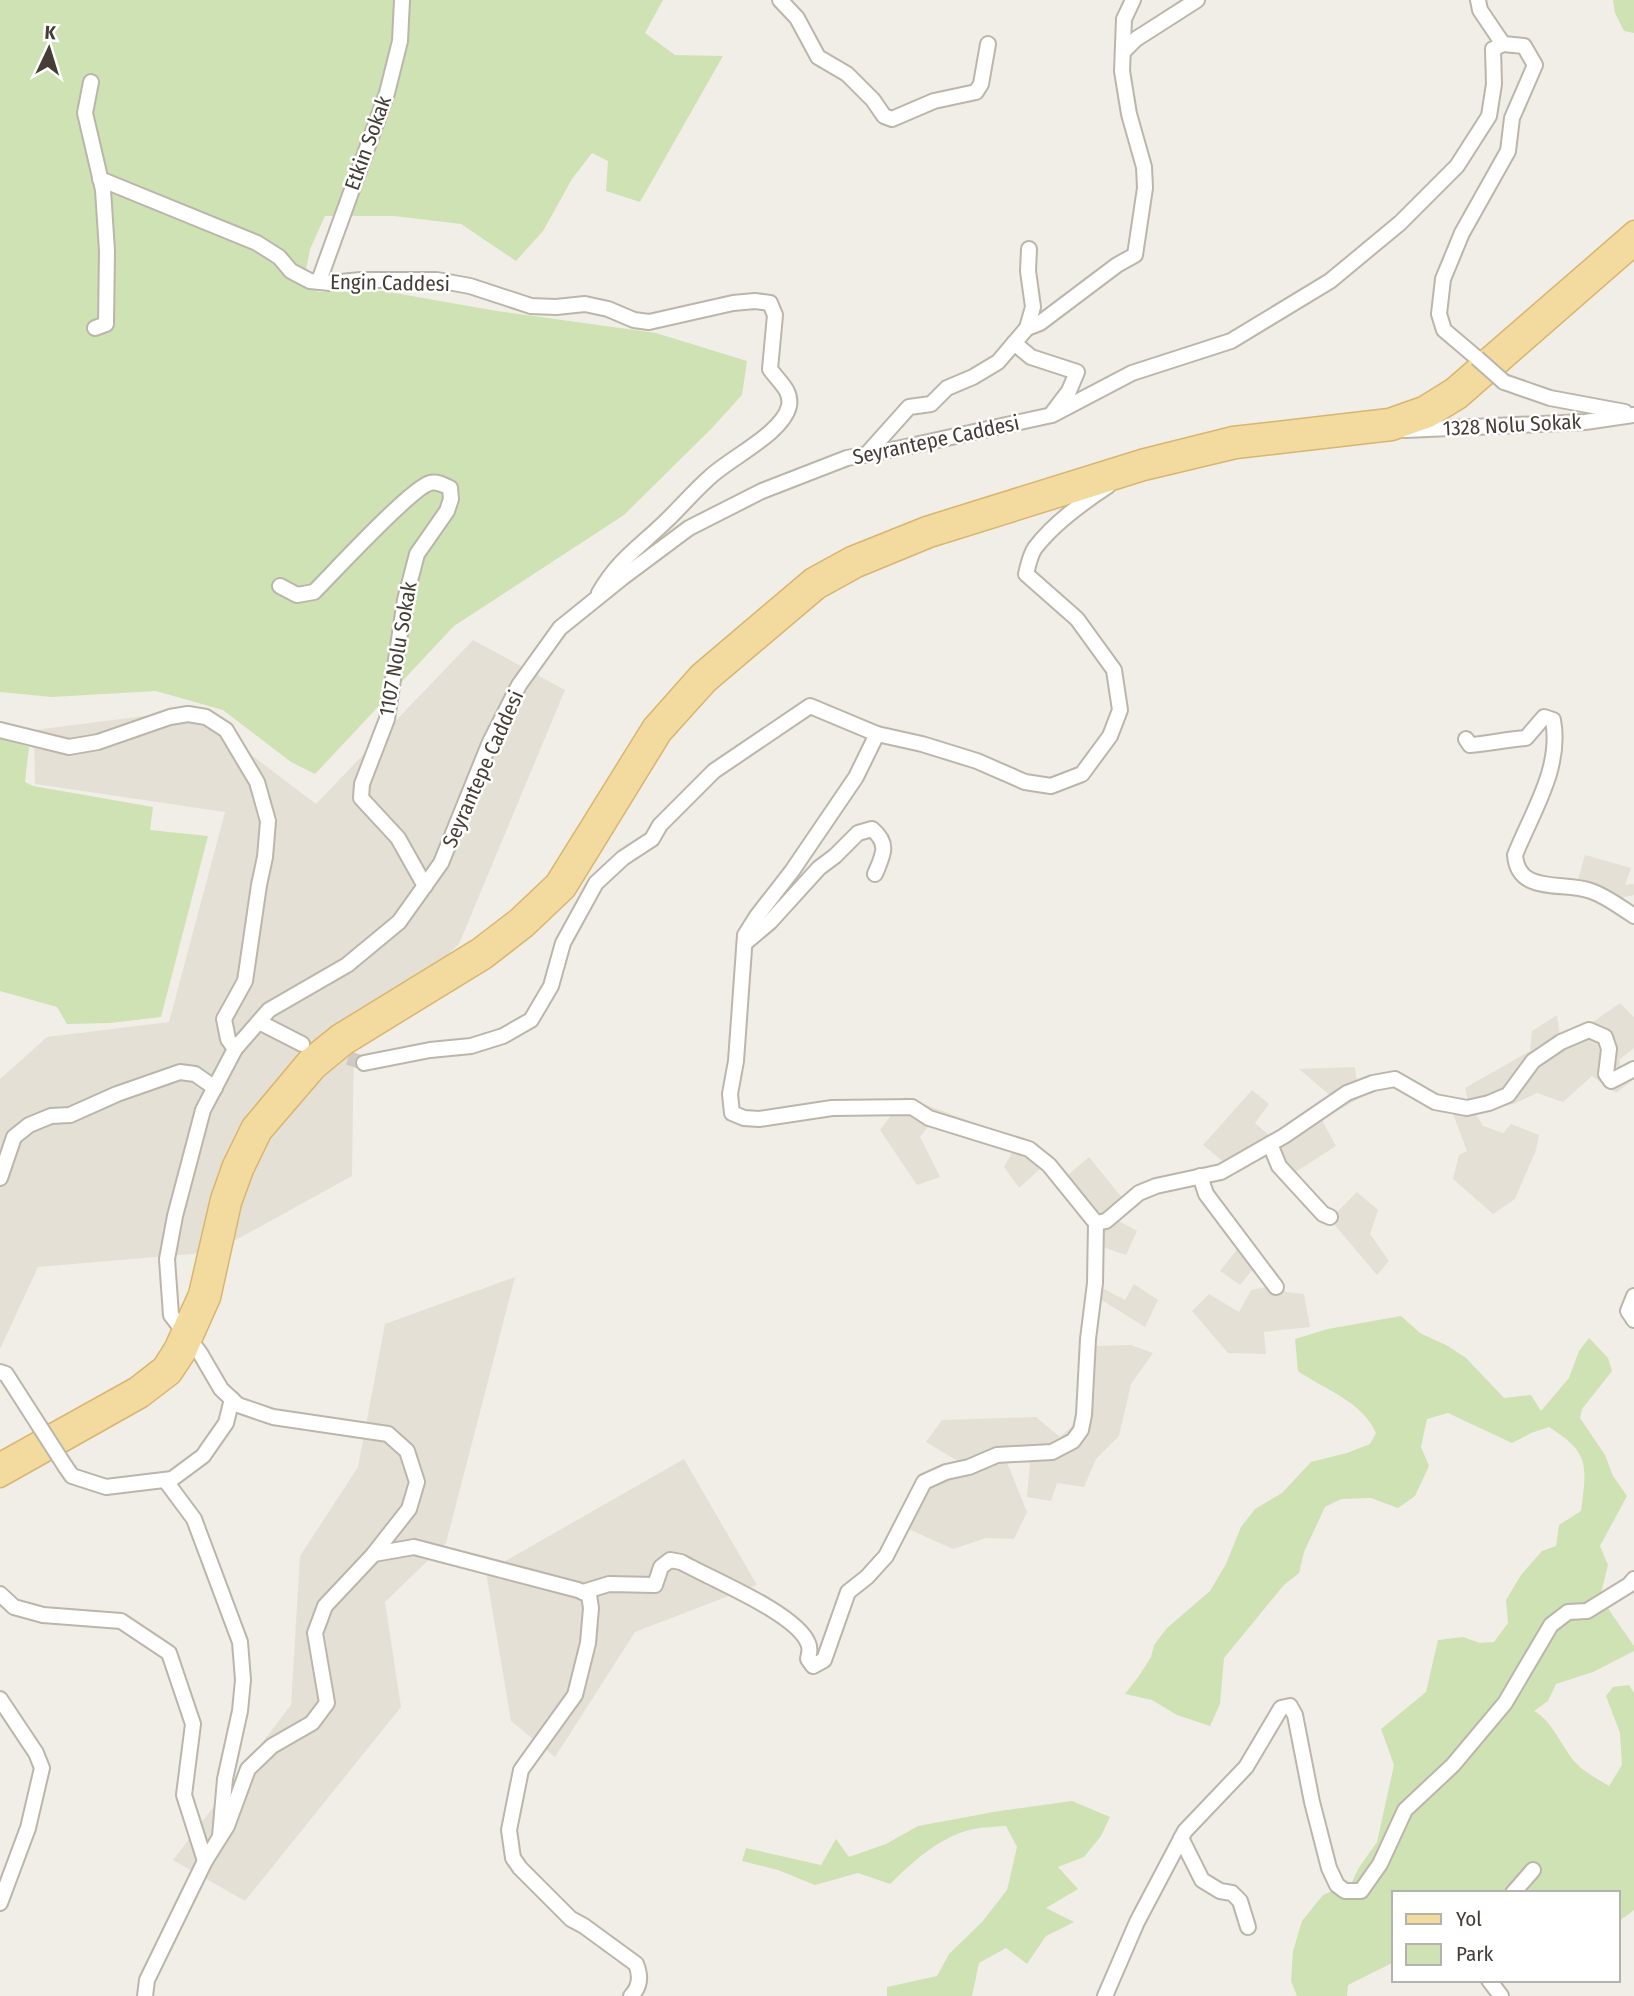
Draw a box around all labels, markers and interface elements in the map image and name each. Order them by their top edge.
north arrow [14,14,84,84]
text: K [44,21,57,44]
street label: Etkin Sokak [339,92,397,194]
street label: Engin Caddesi [330,269,450,297]
street label: 1328 Nolu Sokak [1442,408,1582,442]
street label: Seyrantepe Caddesi [850,410,1022,470]
street label: 1107 Nolu Sokak [373,579,423,718]
street label: Seyrantepe Caddesi [437,686,529,852]
legend [1392,1891,1620,1982]
text: Yol [1456,1906,1482,1932]
text: Park [1456,1941,1494,1967]

